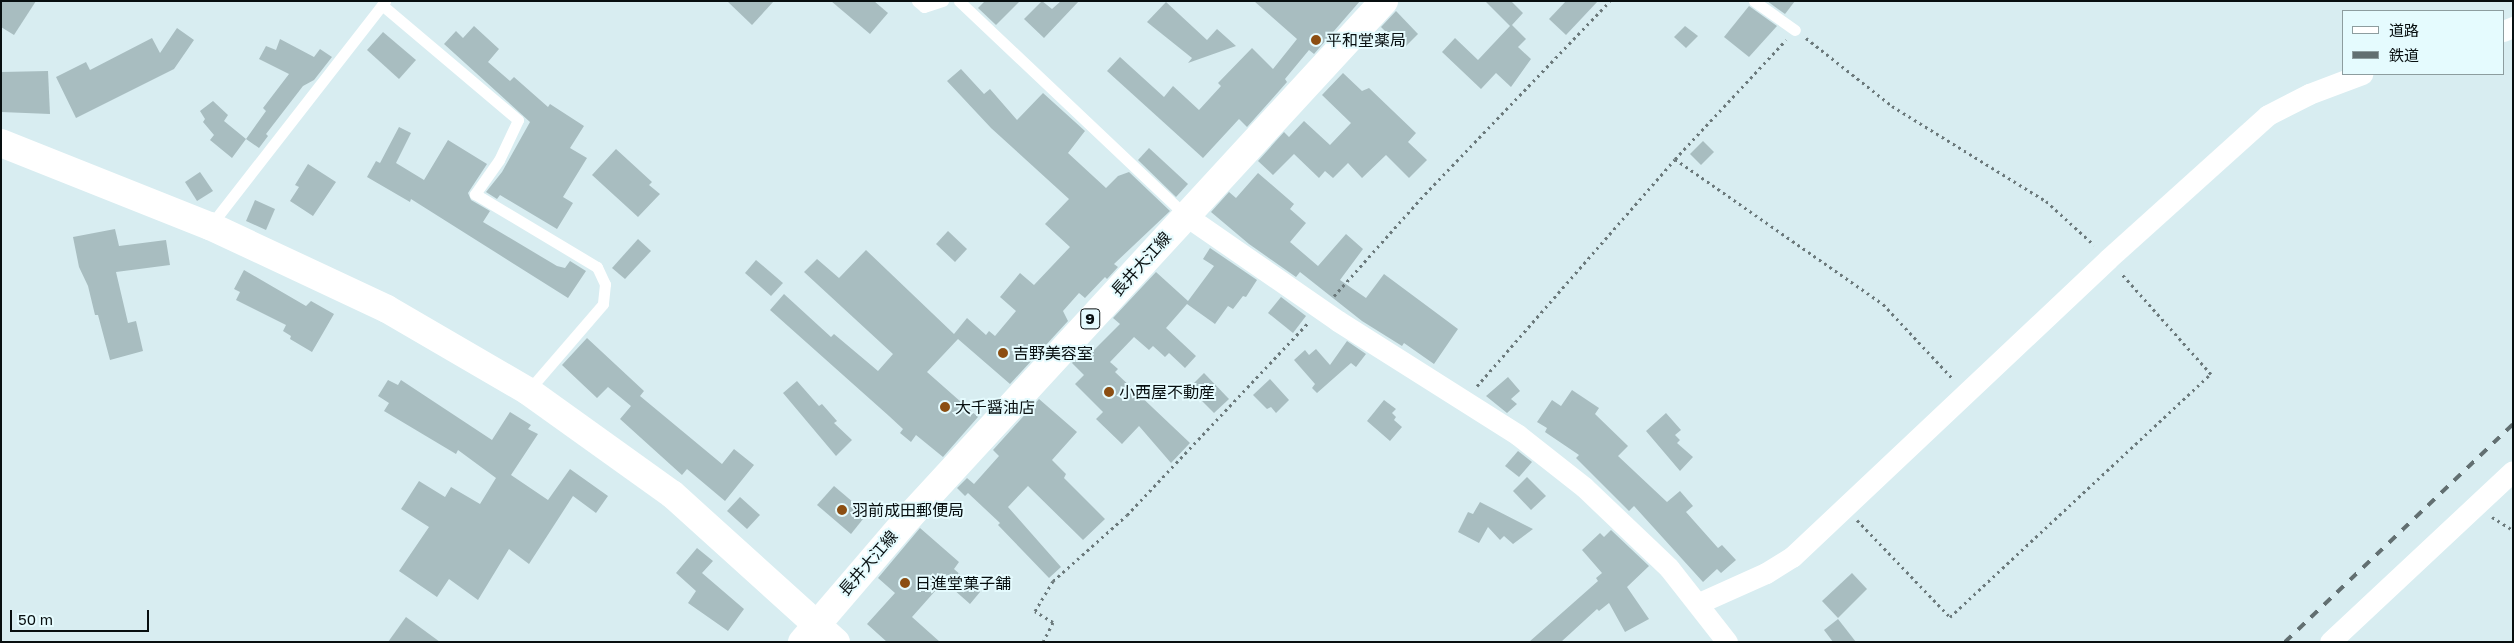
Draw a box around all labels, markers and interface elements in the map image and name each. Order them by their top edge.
legend [2342,10,2504,75]
text: 道路 [2389,21,2419,39]
place label: 平和堂薬局 [1326,30,1406,50]
marker: 平和堂薬局 [1310,34,1322,46]
text: 鉄道 [2389,46,2419,64]
street label: 長井大江線 [1107,228,1175,300]
road number: 9 [1080,306,1100,332]
place label: 吉野美容室 [1013,343,1093,363]
marker: 吉野美容室 [997,347,1009,359]
place label: 小西屋不動産 [1119,382,1215,402]
marker: 小西屋不動産 [1103,386,1115,398]
place label: 大千醤油店 [955,397,1035,417]
marker: 大千醤油店 [939,401,951,413]
place label: 羽前成田郵便局 [852,500,964,520]
marker: 羽前成田郵便局 [836,504,848,516]
street label: 長井大江線 [835,527,901,599]
place label: 日進堂菓子舗 [915,573,1011,593]
marker: 日進堂菓子舗 [899,577,911,589]
scale bar [12,600,151,632]
text: 50 m [18,610,53,628]

